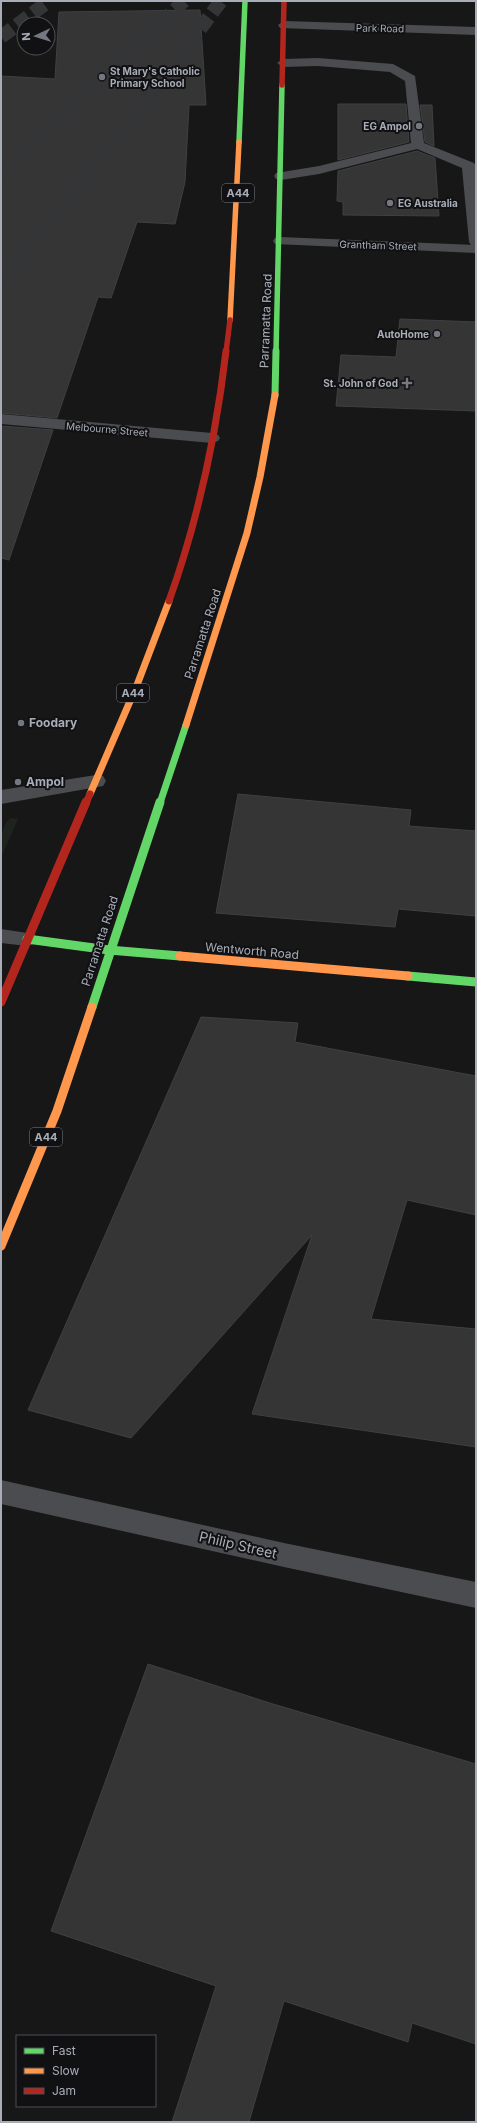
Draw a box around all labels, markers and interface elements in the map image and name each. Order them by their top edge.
north arrow [16,16,56,56]
street label: Park Road [356,22,404,34]
text: N [19,32,33,41]
place label: St Mary's Catholic Primary School [110,65,200,90]
marker: St Mary's Catholic Primary School [97,72,107,82]
place label: EG Ampol [363,120,411,132]
marker: EG Ampol [414,121,424,131]
road number: A44 [222,184,254,202]
place label: EG Australia [398,197,458,209]
marker: EG Australia [385,198,395,208]
street label: Grantham Street [339,238,418,252]
street label: Parramatta Road [256,274,275,368]
place label: AutoHome [377,328,429,340]
marker: AutoHome [432,329,442,339]
place label: St. John of God [323,377,398,389]
marker: St. John of God [401,377,413,389]
street label: Melbourne Street [66,419,149,439]
street label: Parramatta Road [181,587,224,681]
road number: A44 [117,684,149,702]
place label: Foodary [29,715,78,730]
marker: Foodary [16,718,26,728]
place label: Ampol [26,774,64,789]
marker: Ampol [13,777,23,787]
street label: Parramatta Road [78,894,121,988]
street label: Wentworth Road [204,939,300,962]
road number: A44 [30,1128,62,1146]
street label: Philip Street [198,1527,279,1562]
legend [16,2035,156,2107]
text: Fast [52,2043,76,2058]
text: Slow [52,2063,80,2078]
text: Jam [52,2083,76,2098]

